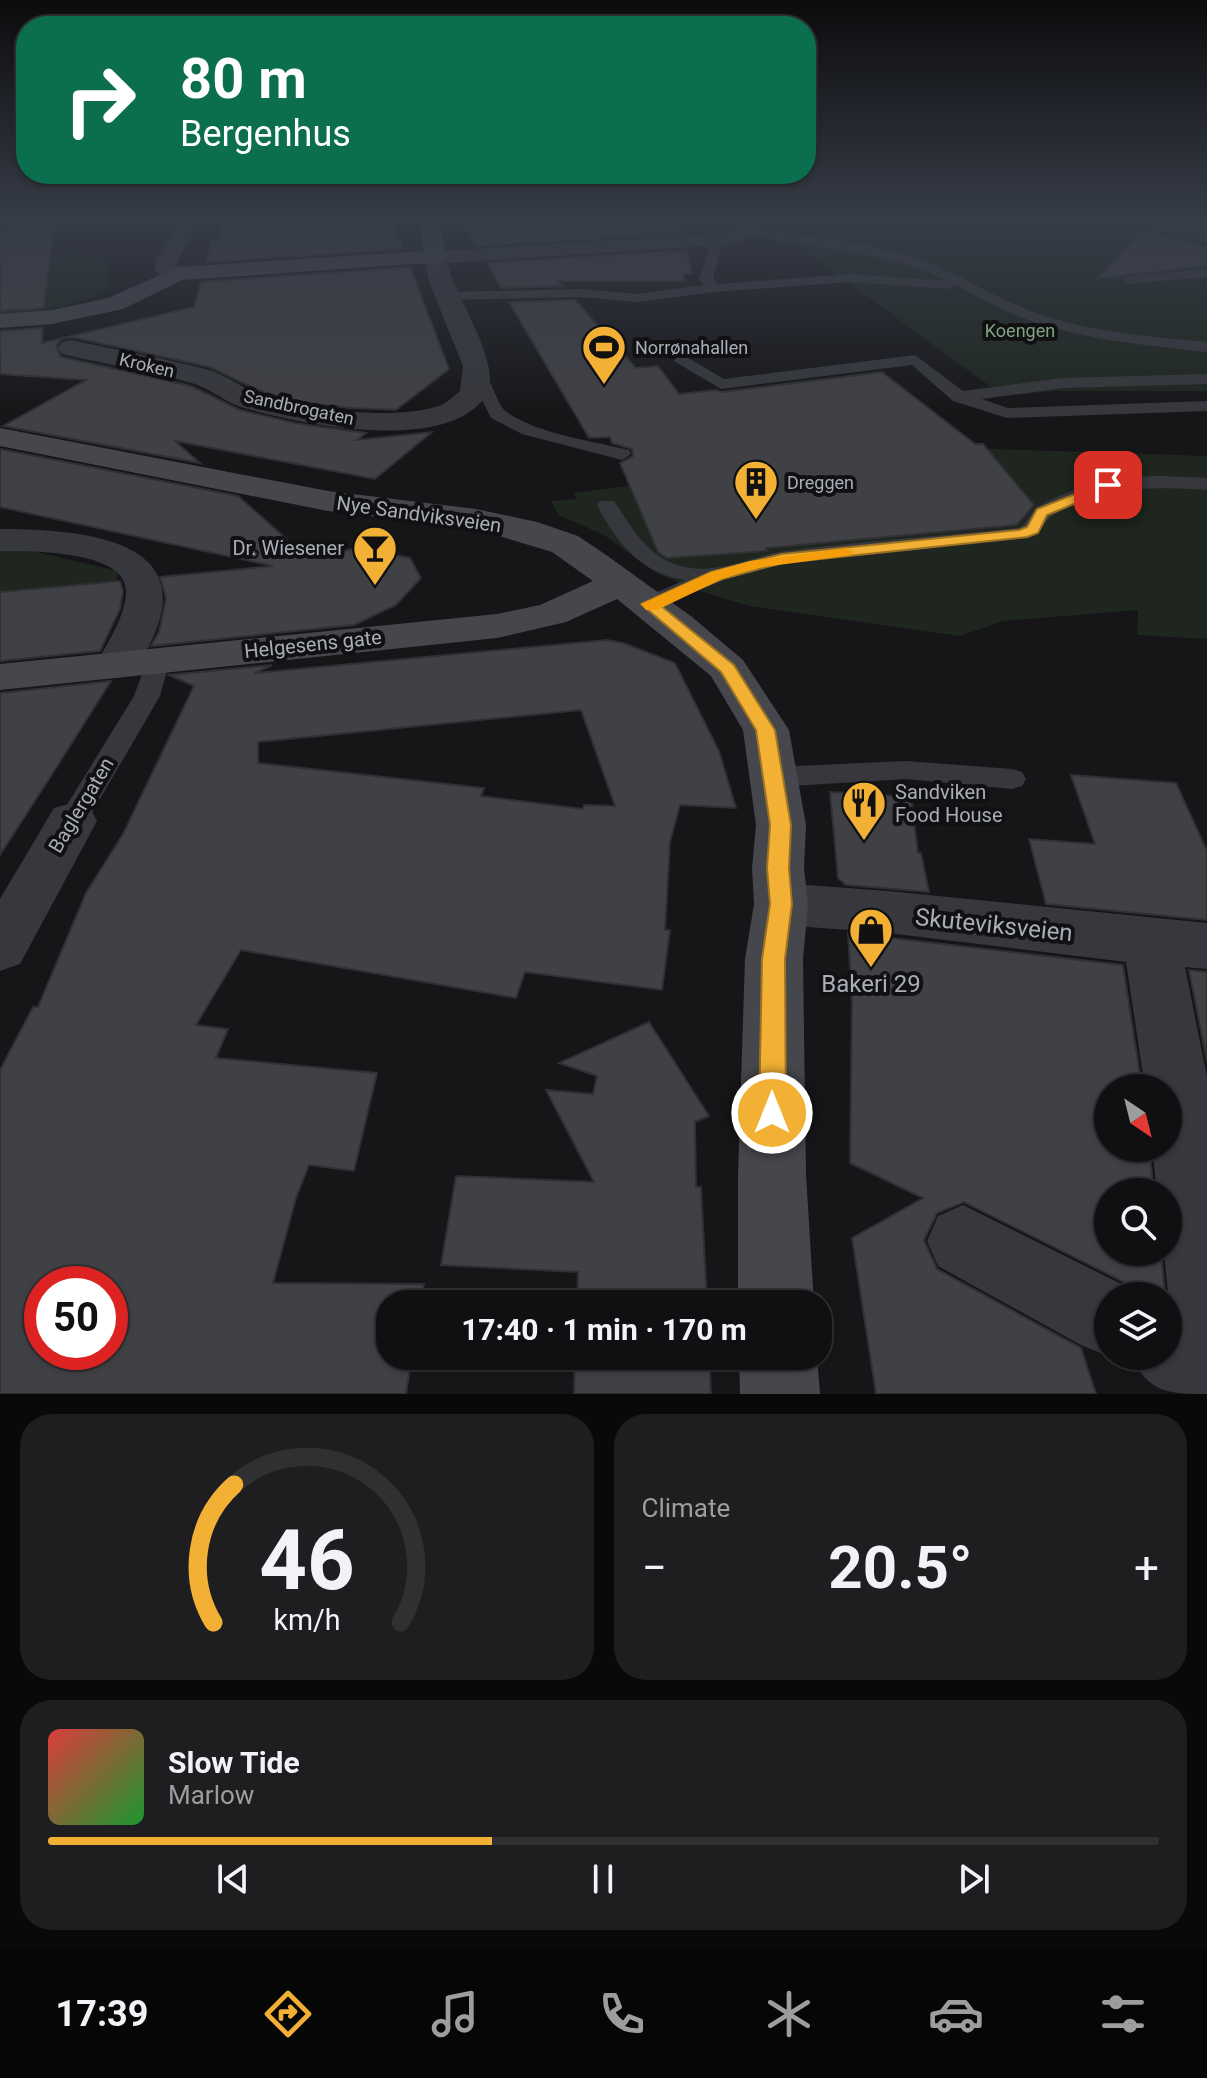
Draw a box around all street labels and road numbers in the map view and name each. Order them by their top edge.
street label: Kroken [117,348,177,382]
street label: Sandbrogaten [242,385,356,429]
street label: Nye Sandviksveien [335,491,503,537]
street label: Helgesens gate [243,625,383,663]
street label: Baglergaten [43,753,119,857]
street label: Skuteviksveien [914,903,1074,947]

